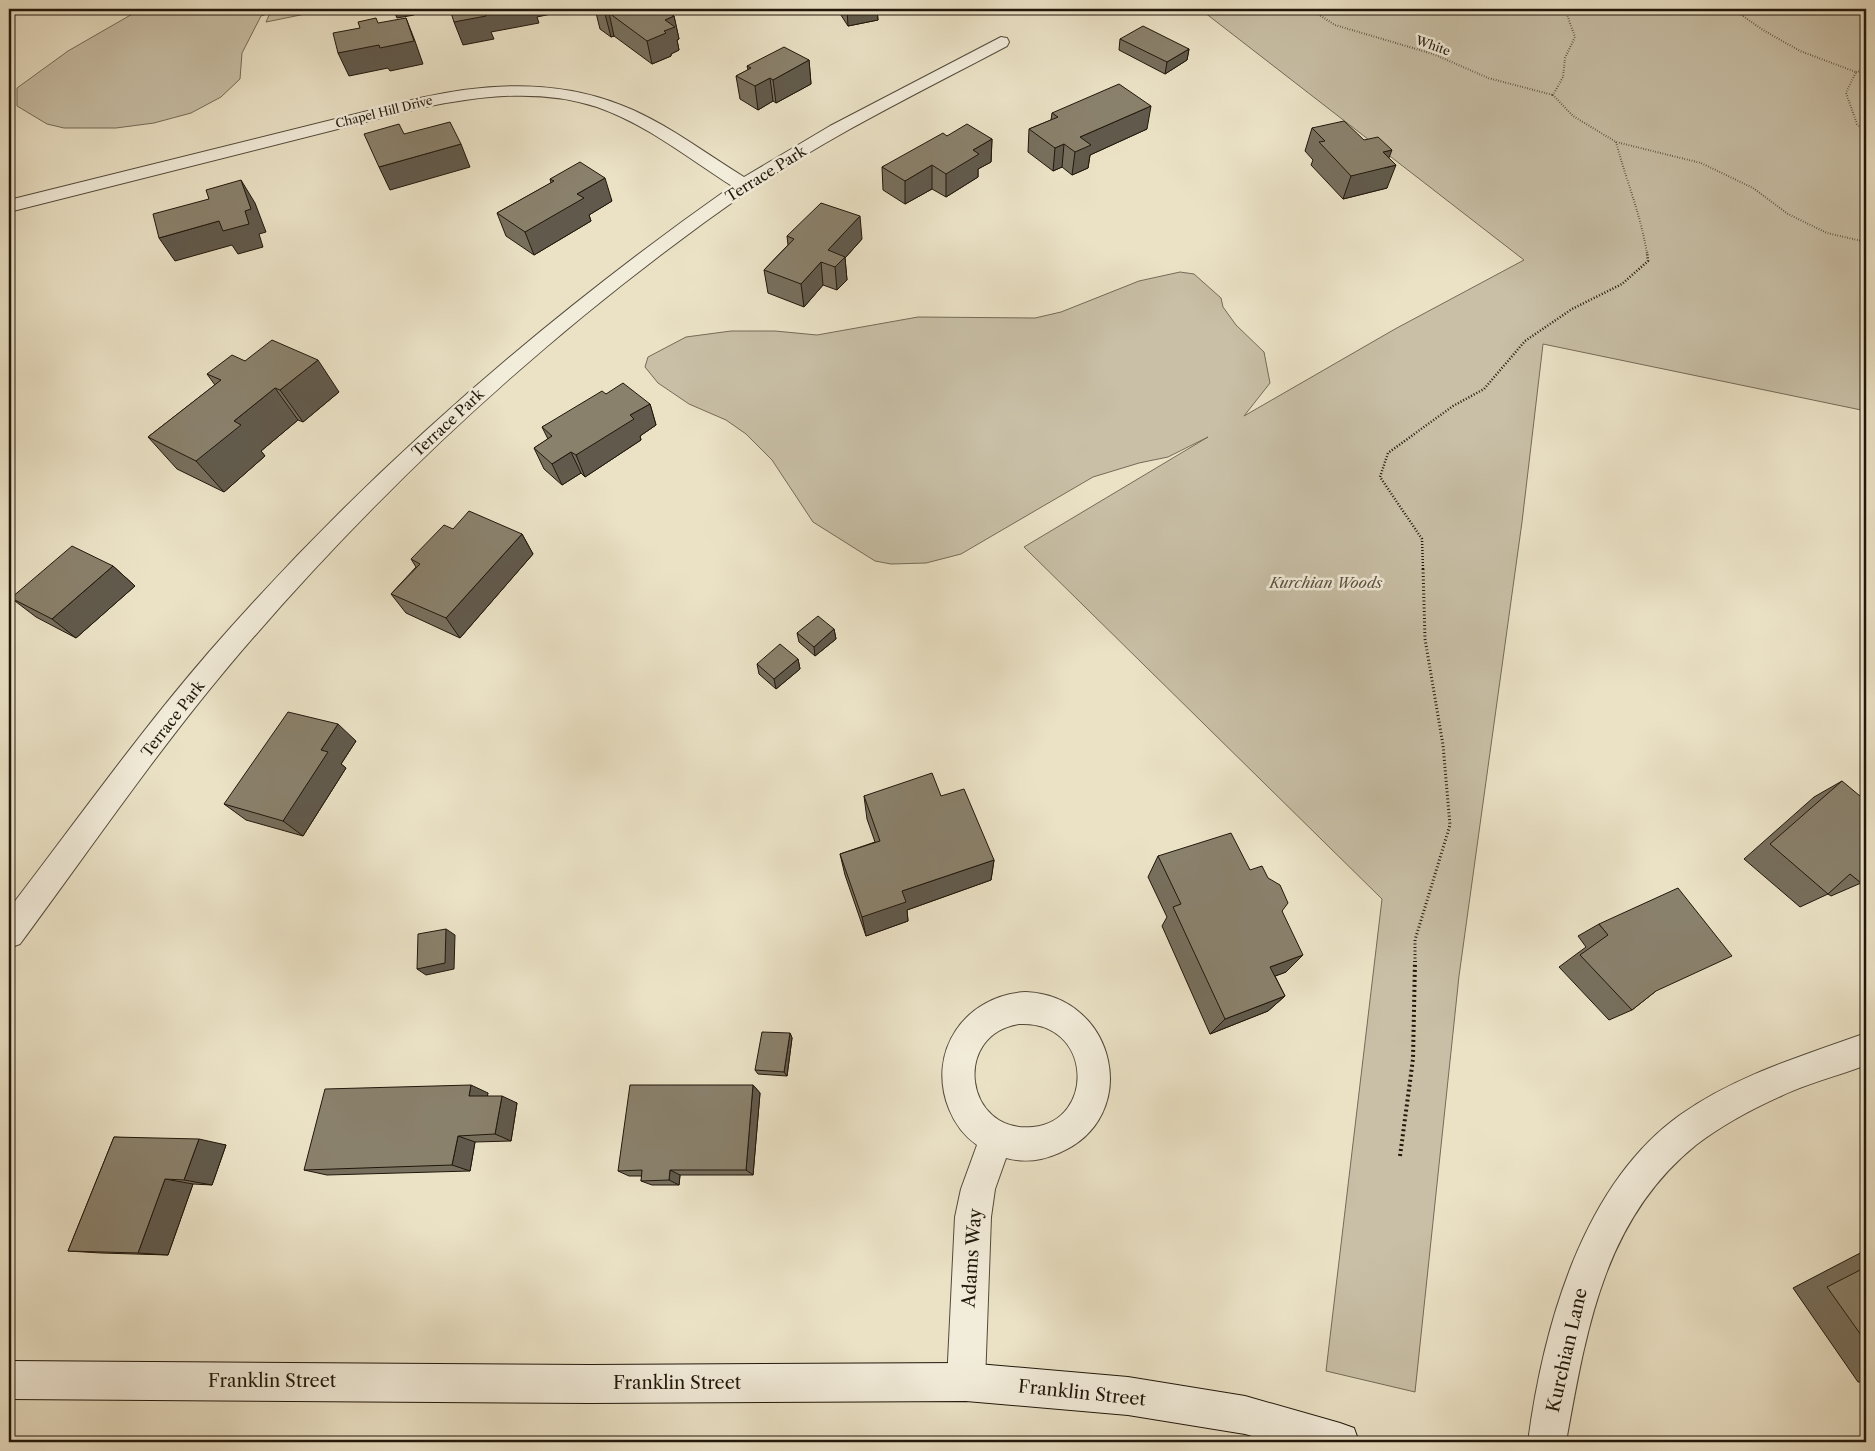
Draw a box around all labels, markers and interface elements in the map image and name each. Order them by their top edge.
street label: White [1413,32,1453,59]
street label: Chapel Hill Drive [334,92,434,131]
street label: Terrace Park [722,141,811,206]
street label: Terrace Park [408,384,489,461]
park label: Kurchian Woods [1269,573,1383,592]
street label: Terrace Park [137,676,209,761]
street label: Adams Way [957,1207,987,1309]
street label: Kurchian Lane [1542,1286,1592,1414]
street label: Franklin Street [208,1370,337,1392]
street label: Franklin Street [613,1372,742,1394]
street label: Franklin Street [1017,1375,1148,1411]

